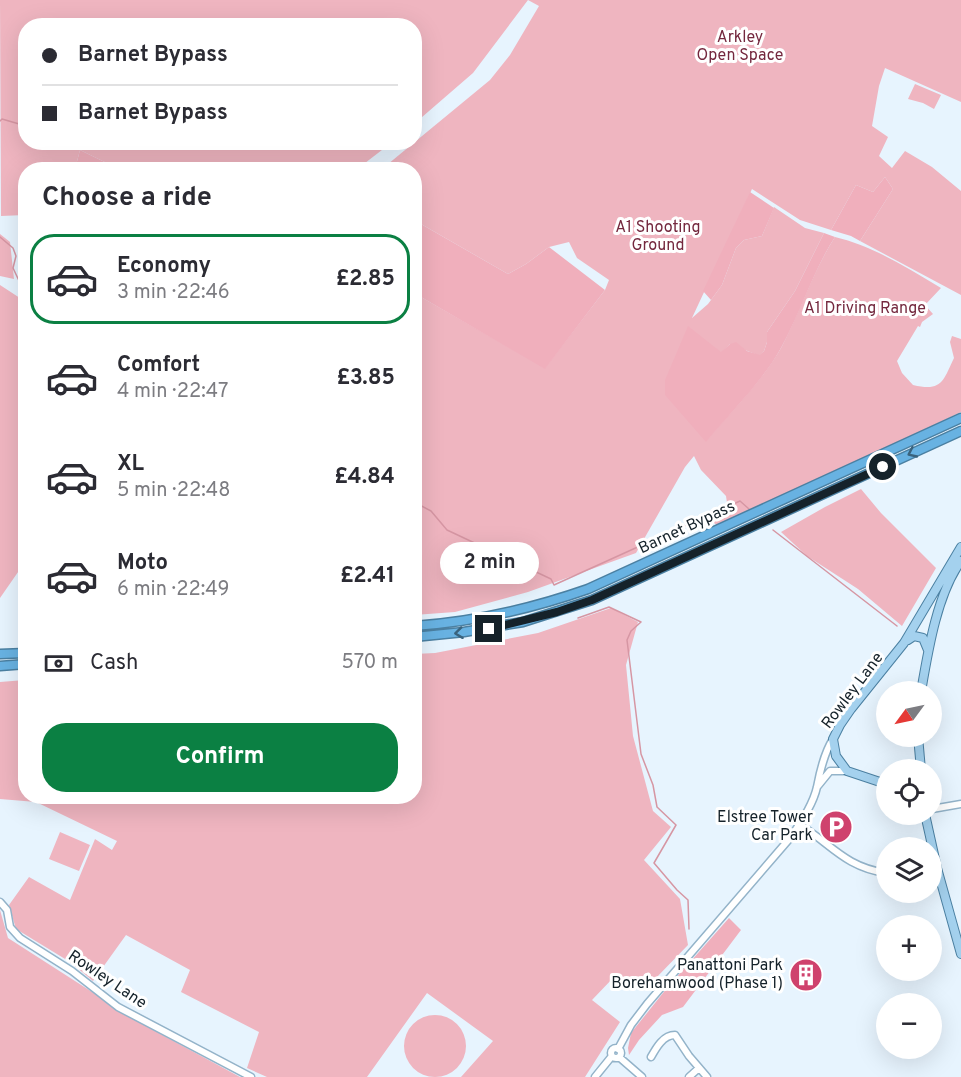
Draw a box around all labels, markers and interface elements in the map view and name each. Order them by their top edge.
park label: Arkley Open Space [697,28,783,66]
text: Barnet Bypass [78,42,228,69]
text: Barnet Bypass [78,100,228,127]
text: Choose a ride [42,181,212,215]
park label: A1 Shooting Ground [615,218,701,256]
icon: car [45,252,99,306]
text: Economy [117,253,211,280]
text: £2.85 [336,266,395,293]
text: 3 min · 22:46 [117,280,230,306]
park label: A1 Driving Range [804,299,926,319]
icon: car [45,351,99,405]
text: Comfort [117,352,200,379]
text: £3.85 [336,365,395,392]
text: 4 min · 22:47 [117,379,228,405]
one-way arrow [908,446,919,458]
icon: car [45,450,99,504]
text: XL [117,451,144,478]
route start [869,453,896,480]
text: £4.84 [334,464,395,491]
text: 5 min · 22:48 [117,478,230,504]
street label: Barnet Bypass [636,497,738,559]
callout: 2 min [440,542,538,584]
icon: car [45,549,99,603]
text: Moto [117,550,168,577]
text: 2 min [463,550,516,576]
text: £2.41 [340,563,395,590]
text: 6 min · 22:49 [117,577,229,603]
route end [475,615,502,642]
one-way arrow [454,626,463,639]
icon: cash [42,647,75,680]
street label: Rowley Lane [818,649,888,733]
text: Cash [90,650,139,677]
text: 570 m [341,650,398,676]
north arrow [876,681,942,747]
map controls [876,681,942,1059]
button: Confirm [42,723,398,792]
button: locate [876,759,942,825]
place label: Elstree Tower Car Park [717,808,813,846]
parking icon: Elstree Tower Car Park [818,809,854,845]
button: layers [876,837,942,903]
button: + [876,915,942,981]
street label: Rowley Lane [64,946,150,1014]
place label: Panattoni Park Borehamwood (Phase 1) [611,956,783,994]
building icon: Panattoni Park Borehamwood (Phase 1) [788,957,824,993]
button: − [876,993,942,1059]

